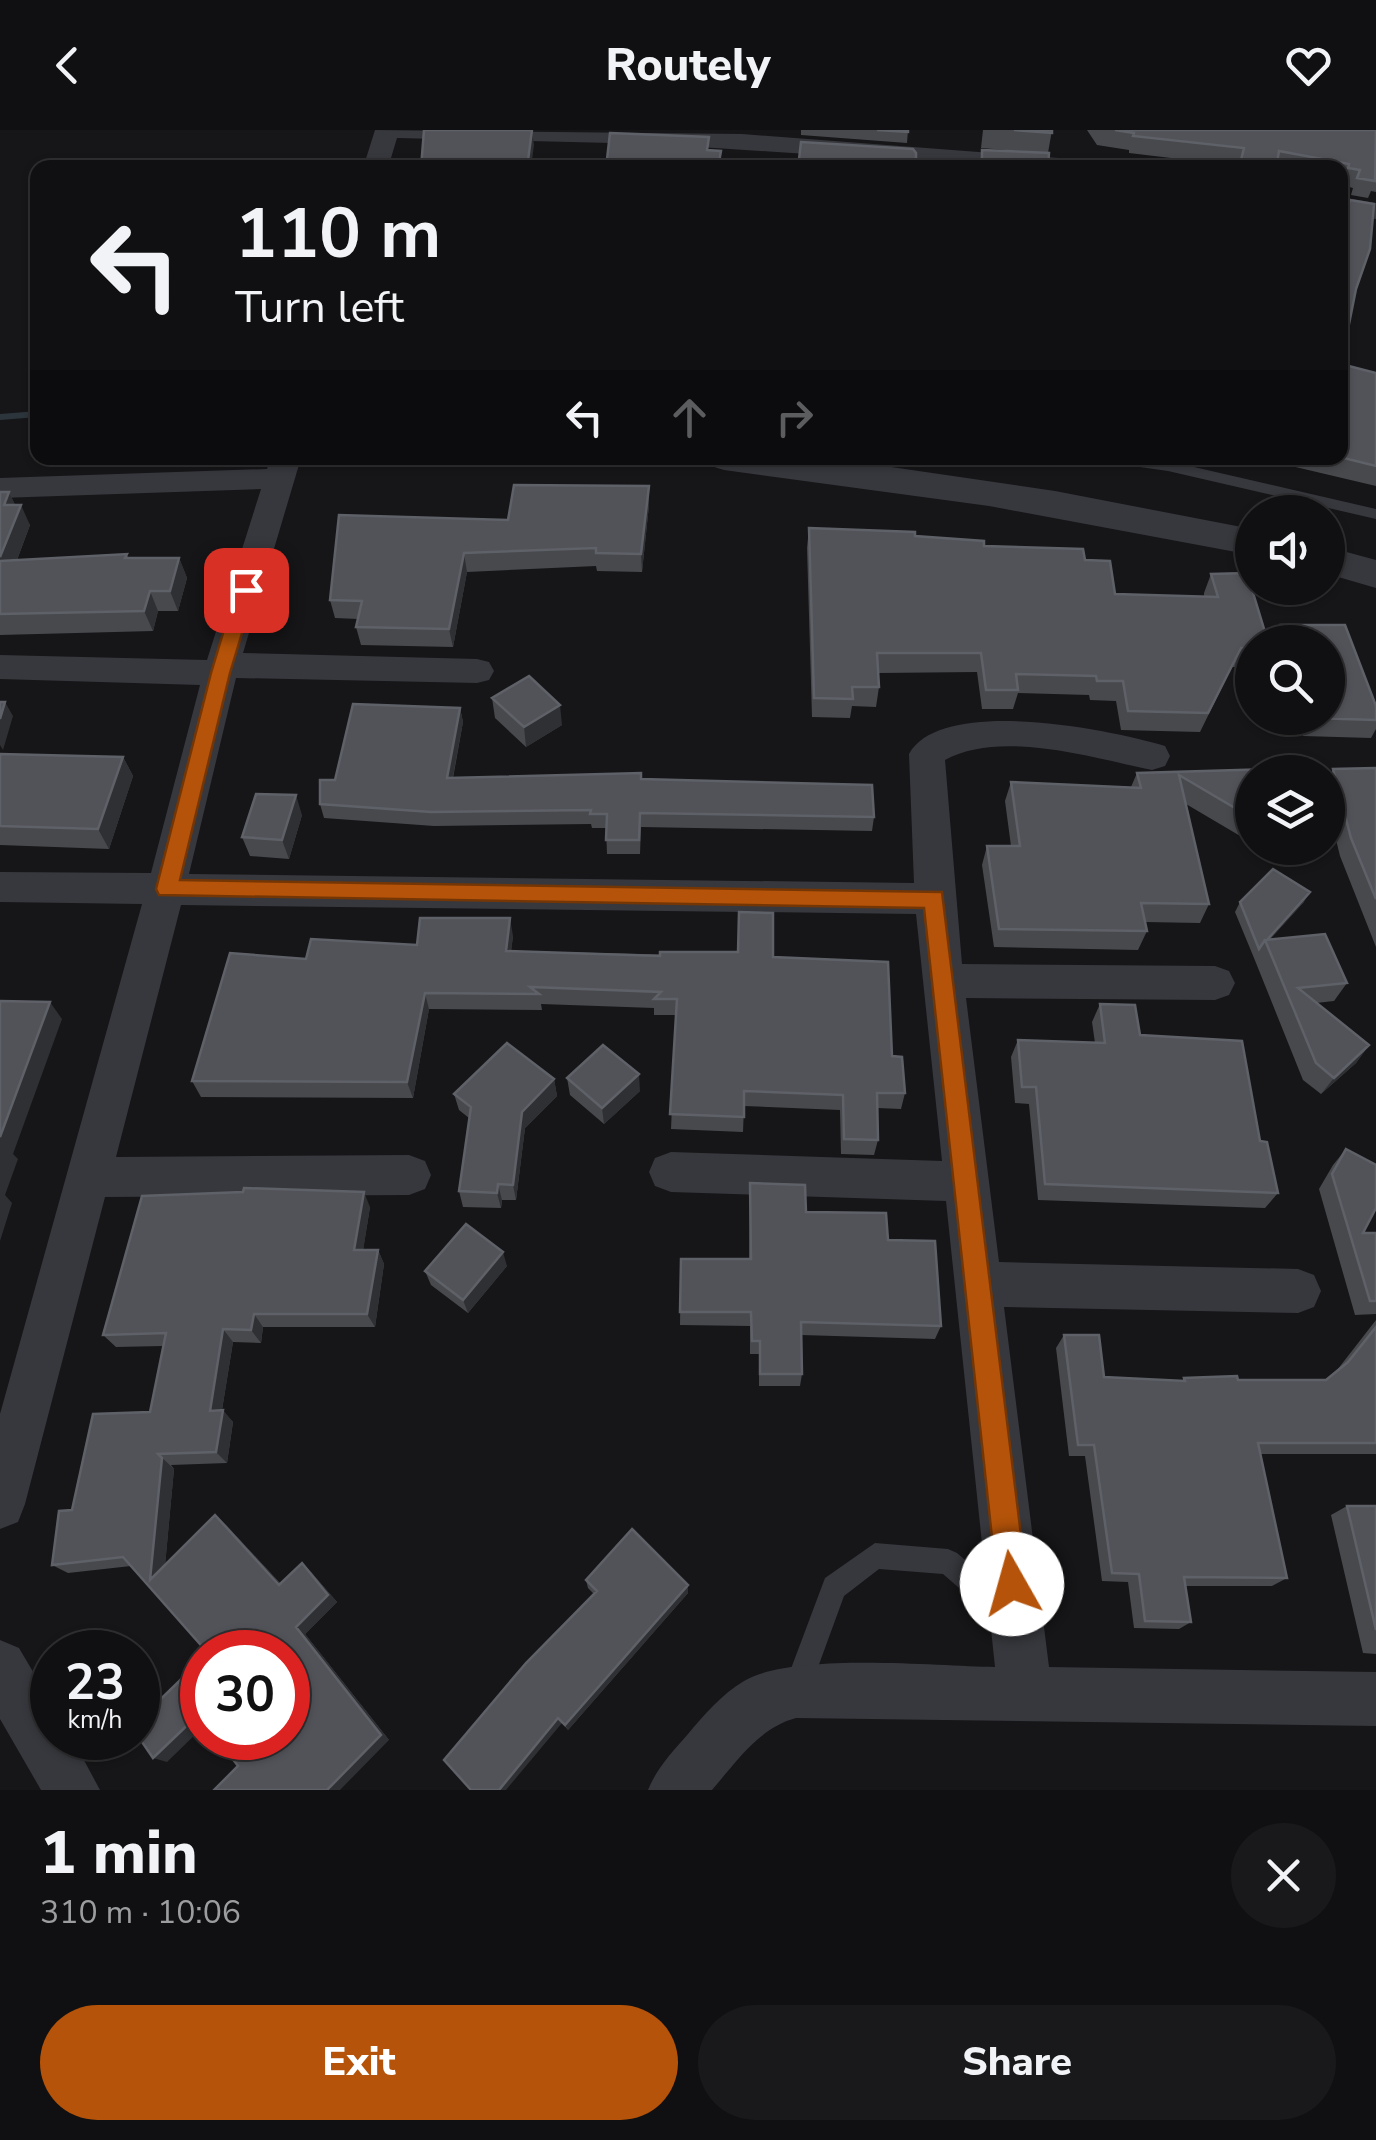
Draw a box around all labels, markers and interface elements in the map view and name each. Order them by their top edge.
text: Routely [606,35,770,96]
icon: back [40,38,95,93]
icon: heart [1281,38,1336,93]
text: 110 m [235,186,441,282]
icon: left [70,200,200,330]
text: Turn left [235,277,404,338]
icon: left [557,390,612,445]
icon: ahead [662,390,717,445]
icon: right [767,390,822,445]
map controls [1235,495,1345,865]
button: sound [1235,495,1345,605]
pin [204,548,289,633]
icon: arrive [219,563,274,618]
button: search [1235,625,1345,735]
button: layers [1235,755,1345,865]
position arrow [960,1532,1064,1636]
speed limit sign: 30 [180,1630,310,1760]
text: 23 [65,1648,125,1717]
text: km/h [67,1703,123,1737]
text: 1 min [40,1812,198,1894]
button: close [1231,1823,1336,1928]
text: 310 m · 10:06 [40,1891,241,1934]
button: Exit [40,2005,678,2120]
button: Share [698,2005,1336,2120]

